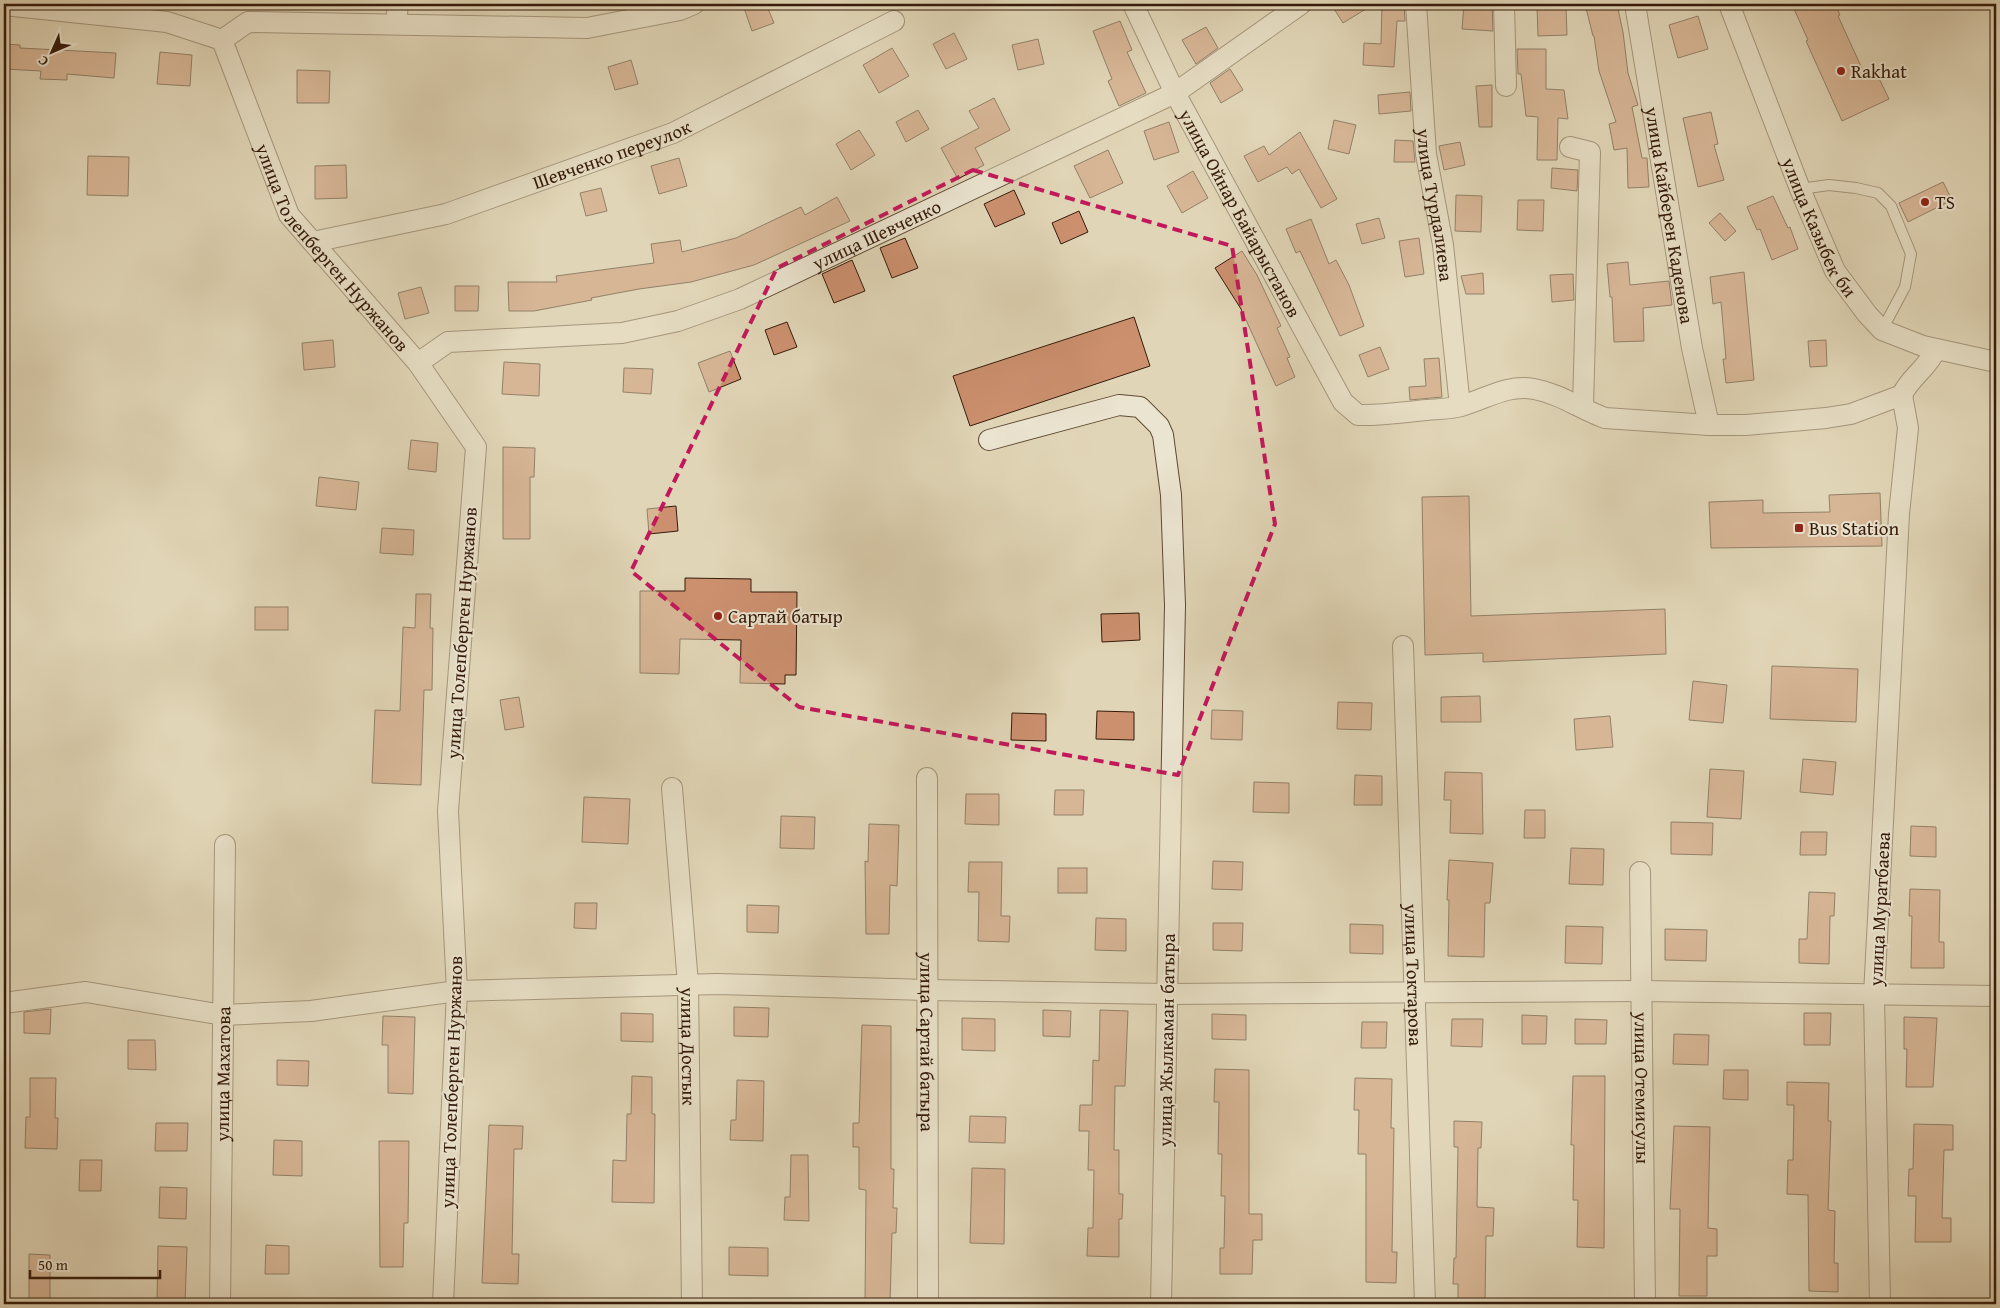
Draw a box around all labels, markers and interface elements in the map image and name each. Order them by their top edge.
north arrow [28,28,78,78]
text: С [33,51,53,71]
place label: Rakhat [1851,57,1907,85]
marker: Rakhat [1835,65,1847,77]
street label: улица Ойнар Байарыстанов [1172,103,1308,322]
street label: улица Кайберен Каденова [1638,104,1702,326]
street label: Шевченко переулок [529,112,696,196]
street label: улица Турдалиева [1410,127,1461,283]
street label: улица Толепберген Нуржанов [248,138,416,358]
street label: улица Казыбек би [1775,152,1864,303]
place label: TS [1935,188,1955,216]
street label: улица Шевченко [807,192,946,277]
marker: TS [1919,196,1931,208]
street label: улица Толепберген Нуржанов [438,506,484,761]
place label: Bus Station [1809,514,1899,542]
marker: Bus Station [1793,522,1805,534]
place label: Сартай батыр [728,602,843,630]
marker: Сартай батыр [712,610,724,622]
street label: улица Муратбаева [1861,831,1897,988]
street label: улица Токтарова [1398,902,1430,1046]
street label: улица Жылкаман батыра [1150,933,1182,1148]
street label: улица Сартай батыра [913,951,942,1132]
street label: улица Толепберген Нуржанов [433,955,469,1210]
street label: улица Достык [674,986,704,1106]
street label: улица Махатова [208,1006,237,1143]
street label: улица Отемисулы [1628,1011,1657,1164]
scale bar [30,1248,160,1280]
text: 50 m [38,1254,69,1275]

